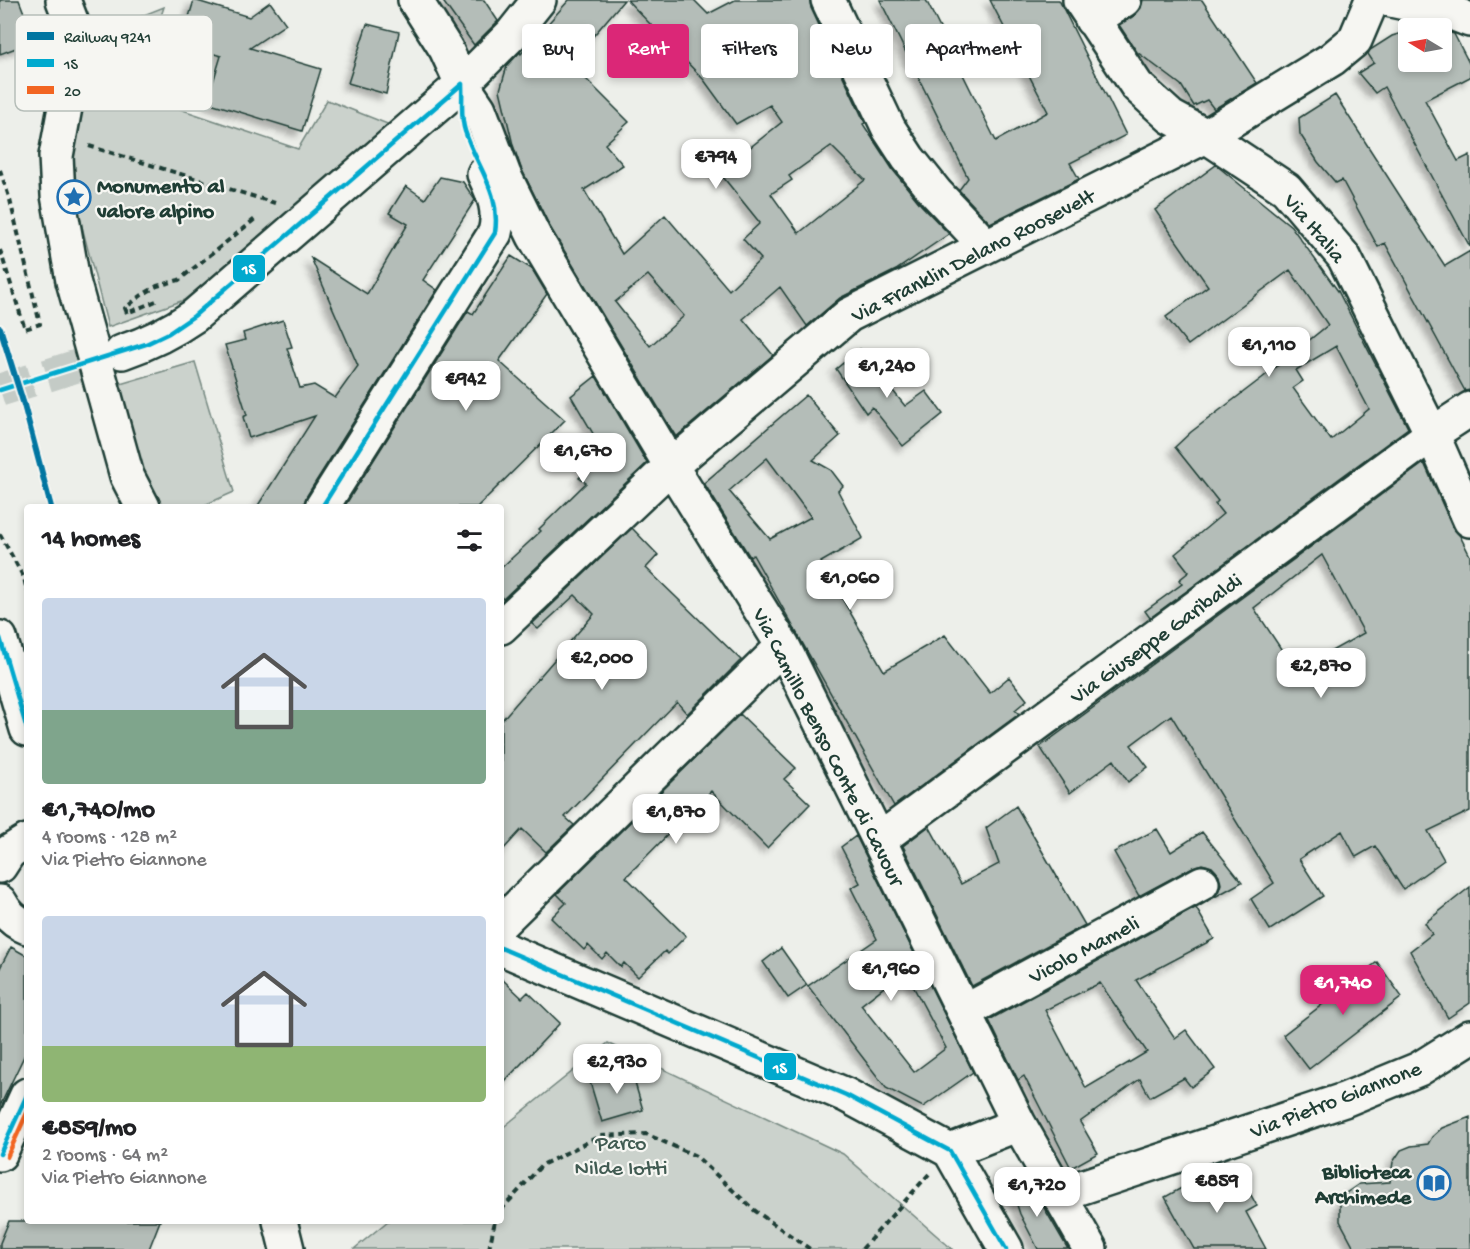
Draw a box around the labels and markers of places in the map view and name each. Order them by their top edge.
pin: €794 [680,139,752,190]
place label: Monumento al valore alpino [96,175,225,226]
place icon: Monumento al valore alpino [56,179,92,215]
pin: €1,110 [1220,327,1318,378]
pin: €1,240 [838,348,936,399]
pin: €942 [430,361,502,412]
pin: €1,670 [534,433,632,484]
pin: €1,060 [801,560,899,611]
pin: €2,000 [553,640,651,691]
pin: €2,870 [1272,648,1370,699]
pin: €1,870 [627,794,725,845]
pin: €1,960 [842,951,940,1002]
pin: €1,740 [1294,965,1392,1016]
pin: €2,930 [568,1044,666,1095]
place label: Biblioteca Archimede [1314,1161,1413,1212]
pin: €859 [1181,1163,1253,1214]
library icon: Biblioteca Archimede [1416,1165,1452,1201]
pin: €1,720 [988,1167,1086,1218]

